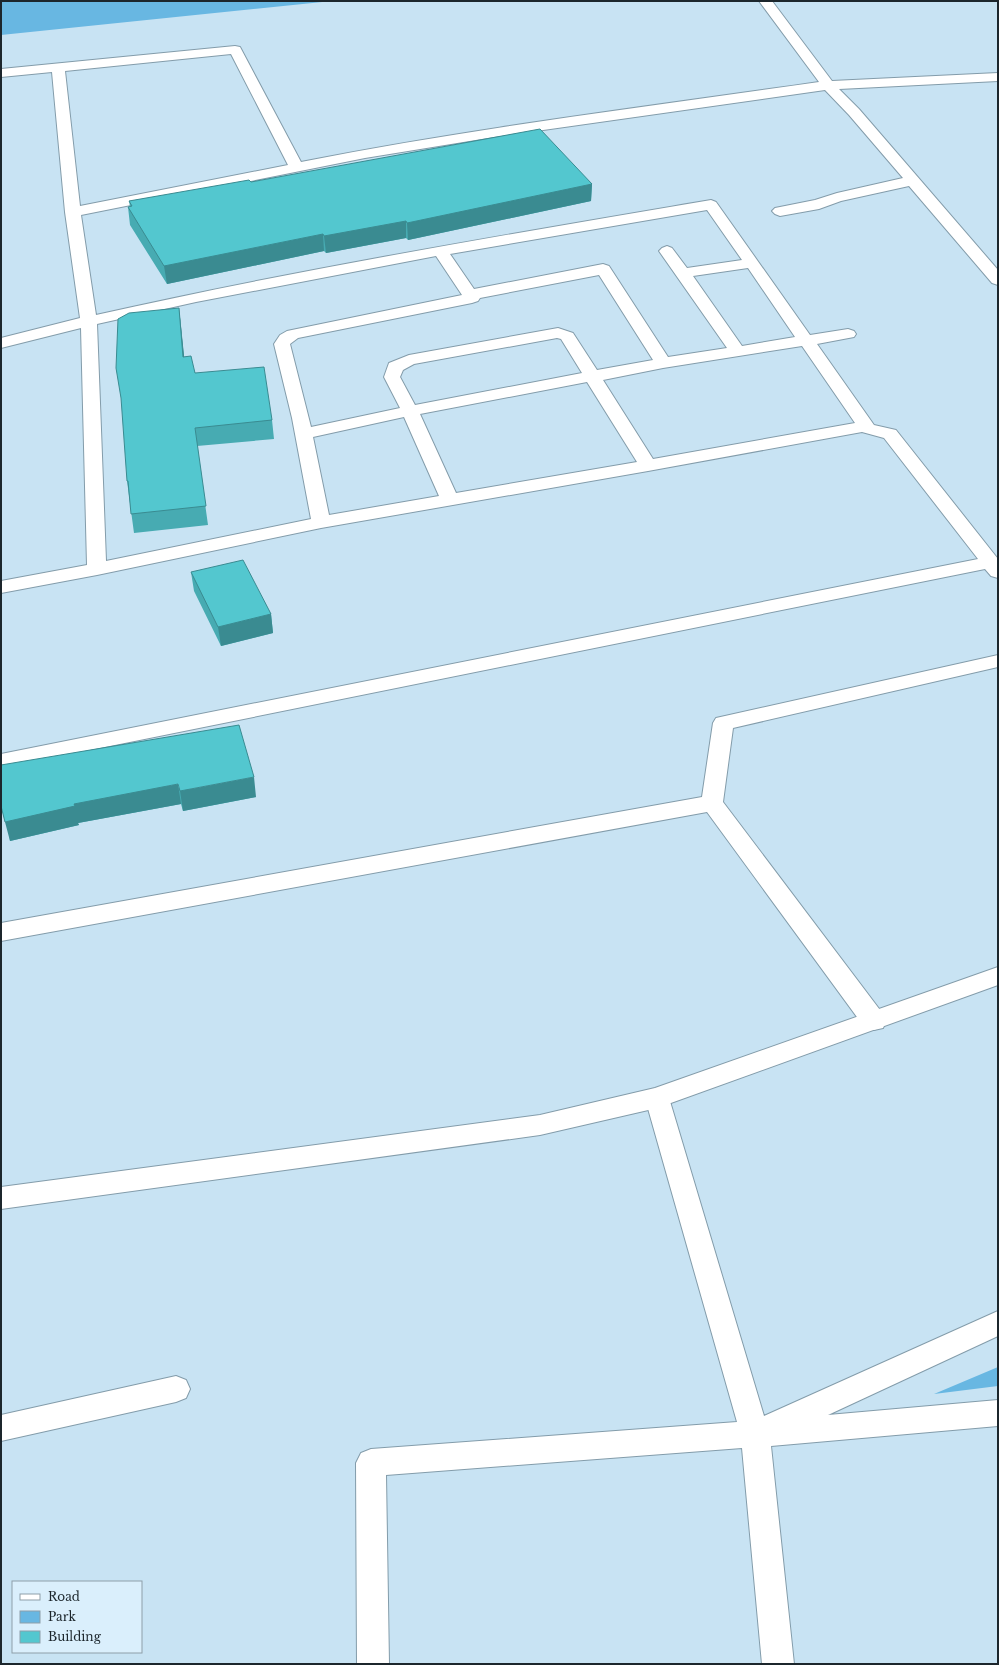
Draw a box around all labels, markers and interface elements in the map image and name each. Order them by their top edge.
legend [12,1581,142,1653]
text: Road [48,1589,80,1604]
text: Park [48,1609,76,1624]
text: Building [48,1629,102,1644]

